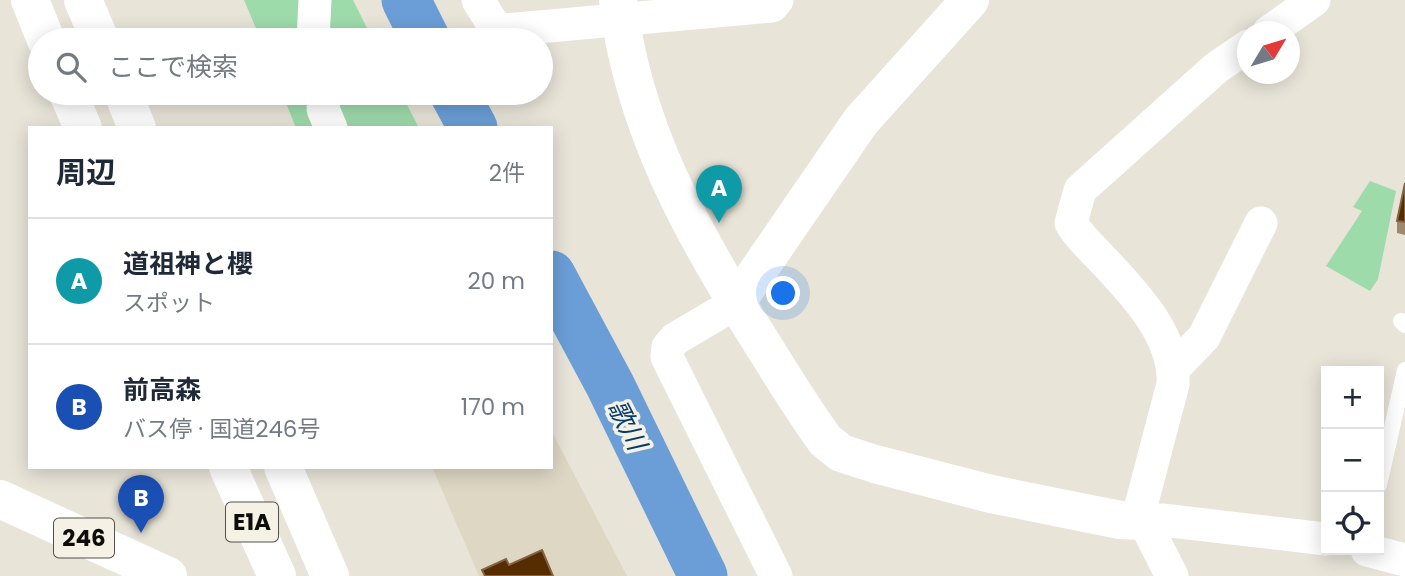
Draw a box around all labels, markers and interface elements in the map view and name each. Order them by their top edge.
north arrow [1237,21,1300,84]
search box [28,28,553,105]
icon: search [52,48,90,86]
text: ここで検索 [108,49,238,85]
text: 周辺 [56,151,116,194]
text: 2件 [489,157,525,189]
pin: A [696,165,742,223]
text: 道祖神と櫻 [123,246,253,282]
text: A [71,265,87,297]
text: 20 m [467,265,525,297]
your location [766,276,800,310]
text: スポット [123,287,215,319]
map controls [1321,366,1384,555]
button: + [1321,366,1384,429]
text: 前高森 [123,372,201,408]
text: B [71,391,87,423]
text: 170 m [461,391,525,423]
water label: 歌川 [599,394,656,459]
text: バス停 · 国道246号 [123,413,320,445]
button: − [1321,429,1384,492]
pin: B [118,475,164,533]
button: locate [1321,492,1384,555]
road number: E1A [226,502,278,542]
road number: 246 [54,518,114,558]

